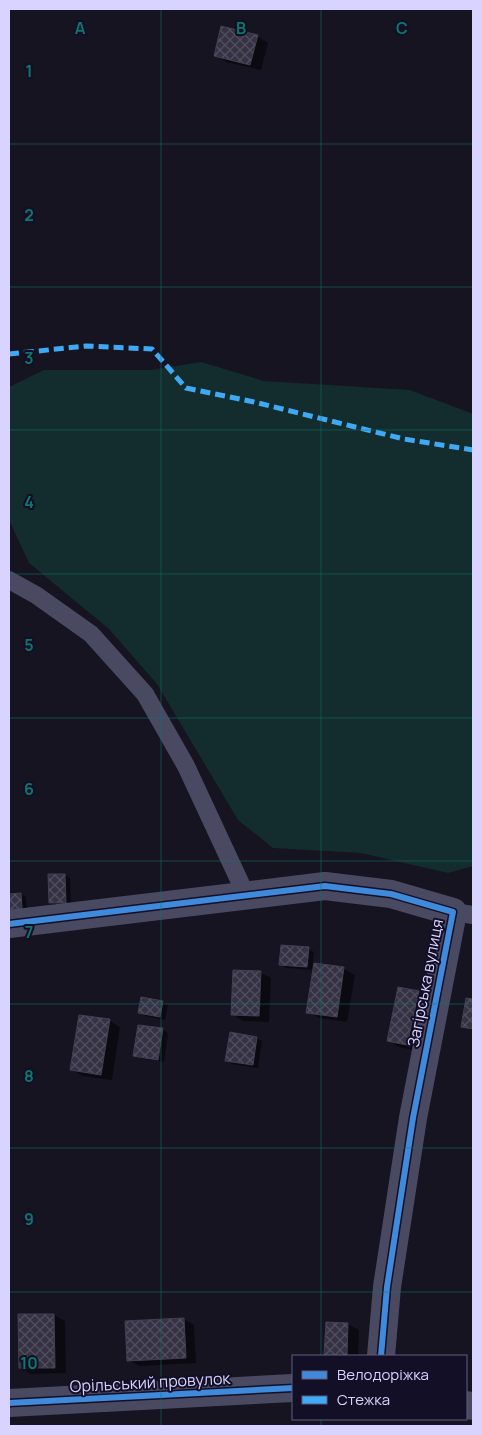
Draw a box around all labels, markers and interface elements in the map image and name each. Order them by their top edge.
text: A [75,17,86,39]
text: B [236,17,246,39]
text: C [396,17,408,39]
text: 1 [25,60,33,82]
text: 2 [24,204,34,226]
text: 3 [24,347,34,369]
text: 4 [24,491,34,513]
text: 5 [24,634,34,656]
text: 6 [24,778,34,800]
street label: Загірська вулиця [402,917,448,1049]
text: 7 [25,921,33,943]
text: 8 [24,1065,34,1087]
text: 9 [24,1208,34,1230]
text: 10 [20,1352,38,1374]
legend [292,1355,467,1420]
text: Велодоріжка [337,1364,429,1385]
street label: Орільський провулок [69,1367,232,1397]
text: Стежка [337,1389,390,1410]

